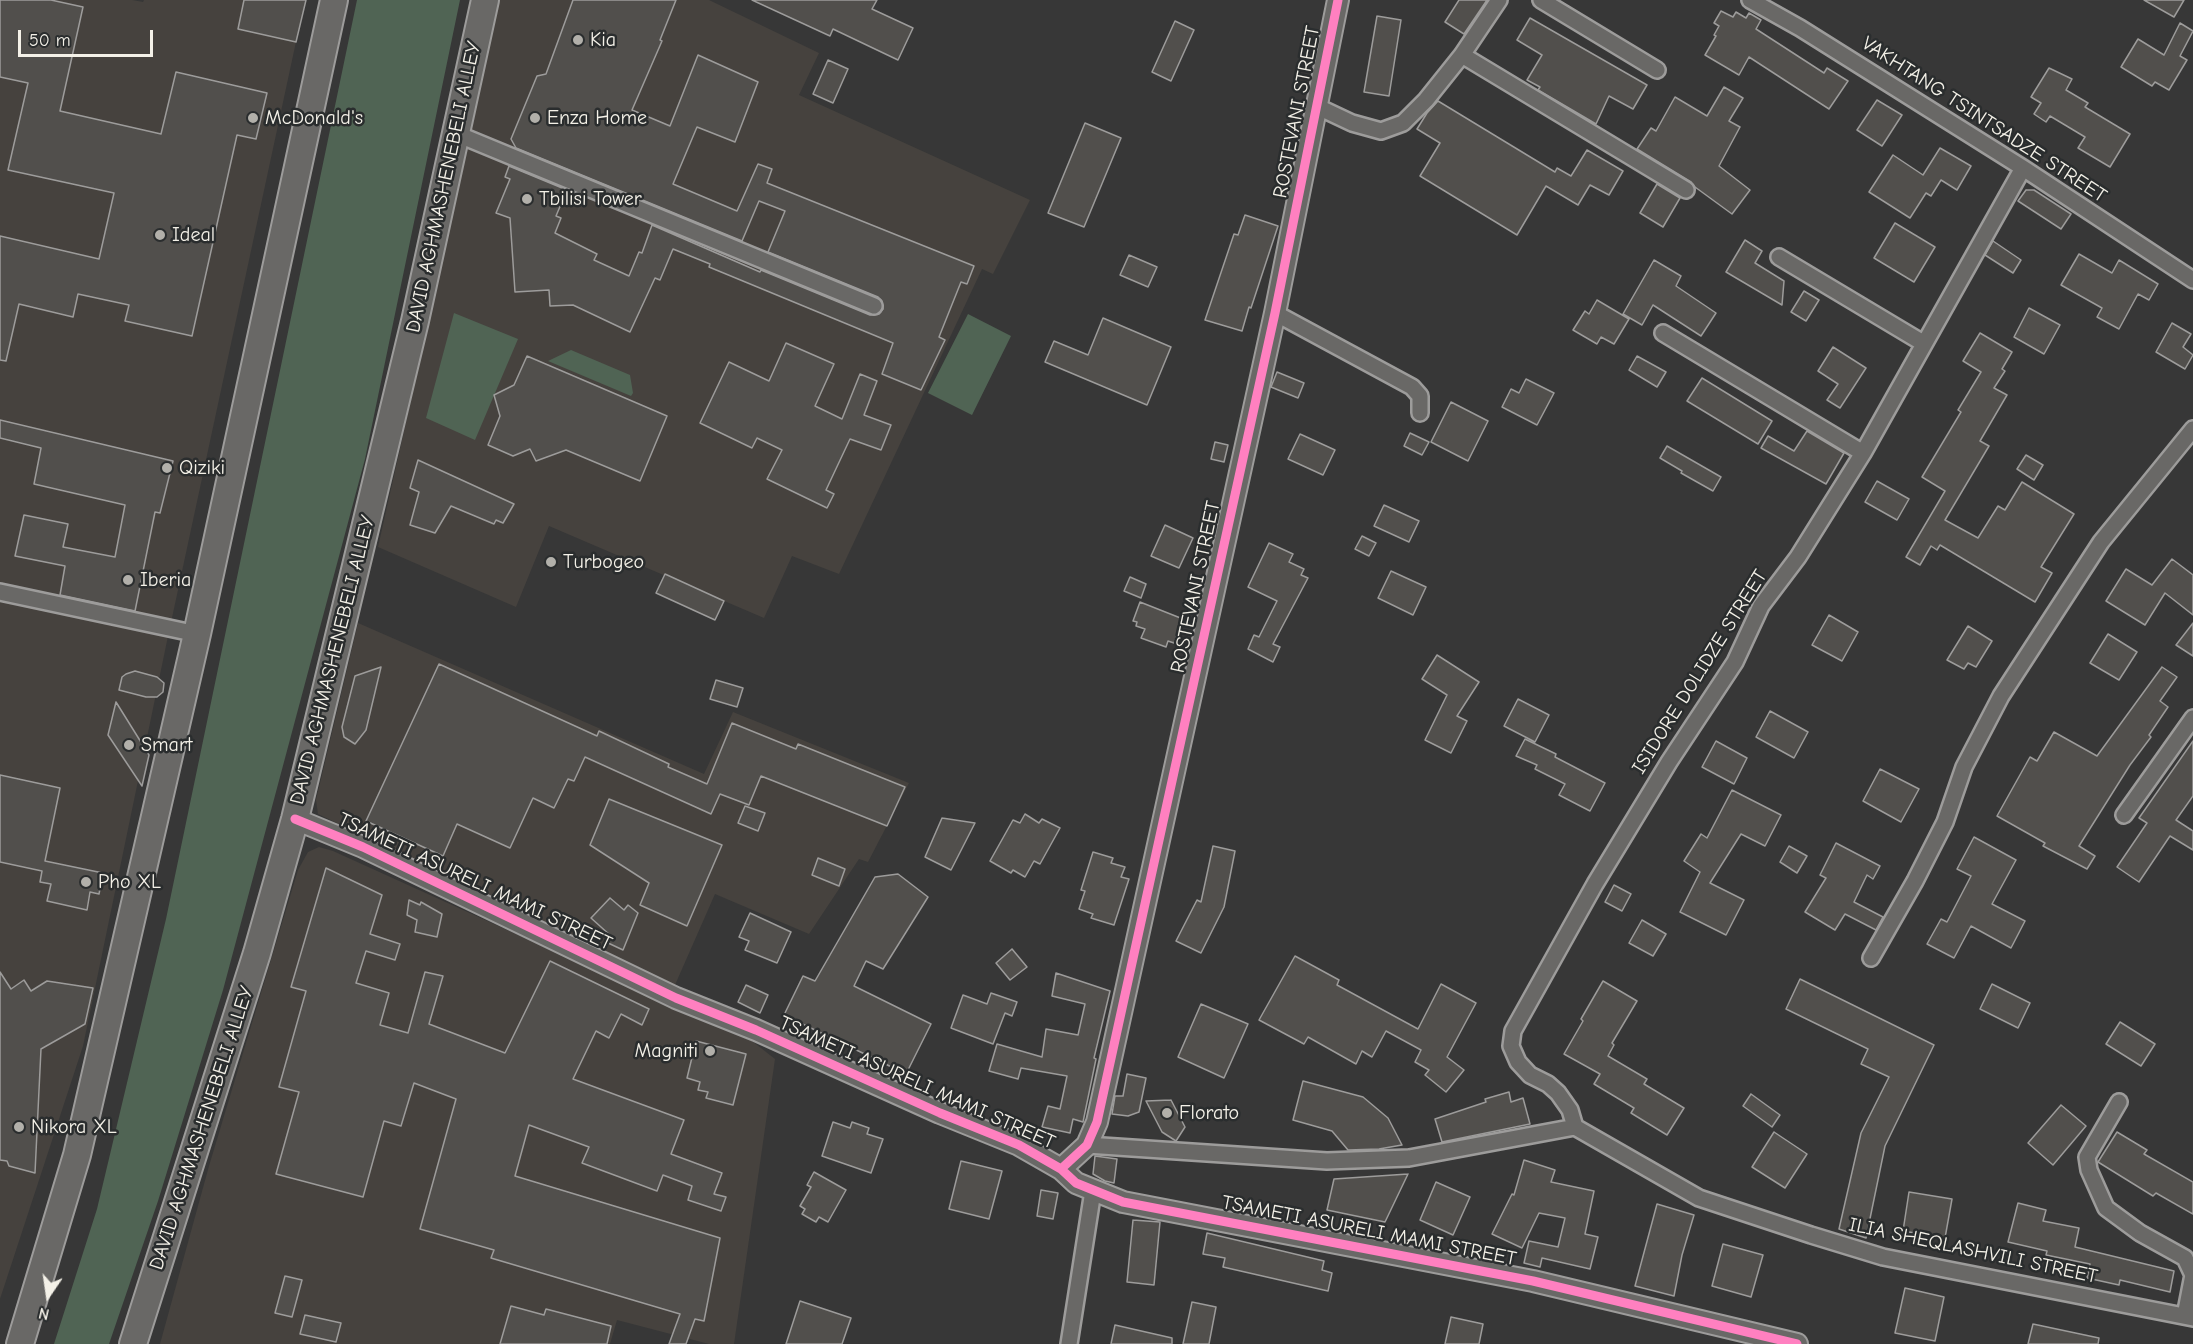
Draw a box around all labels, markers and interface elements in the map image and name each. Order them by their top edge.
scale bar [21,18,156,56]
street label: ROSTEVANI STREET [1269,24,1325,200]
place label: Kia [590,28,616,52]
text: 50 m [29,30,71,51]
street label: VAKHTANG TSINTSADZE STREET [1857,32,2111,208]
marker: Kia [571,33,585,47]
street label: DAVID AGHMASHENEBELI ALLEY [401,39,487,335]
place label: McDonald's [265,106,363,130]
place label: Enza Home [547,106,647,130]
marker: McDonald's [246,111,260,125]
marker: Enza Home [528,111,542,125]
place label: Tbilisi Tower [539,187,642,211]
marker: Tbilisi Tower [520,192,534,206]
place label: Ideal [172,223,215,247]
marker: Ideal [153,228,167,242]
place label: Qiziki [179,456,225,480]
marker: Qiziki [160,461,174,475]
street label: ROSTEVANI STREET [1166,499,1226,675]
street label: DAVID AGHMASHENEBELI ALLEY [285,513,381,807]
place label: Turbogeo [563,550,644,574]
marker: Turbogeo [544,555,558,569]
street label: ISIDORE DOLIDZE STREET [1627,565,1773,779]
place label: Iberia [140,568,191,592]
marker: Iberia [121,573,135,587]
place label: Smart [141,733,193,757]
marker: Smart [122,738,136,752]
street label: TSAMETI ASURELI MAMI STREET [334,808,616,956]
place label: Pho XL [98,870,161,894]
marker: Pho XL [79,875,93,889]
street label: DAVID AGHMASHENEBELI ALLEY [145,983,259,1273]
street label: TSAMETI ASURELI MAMI STREET [775,1011,1059,1155]
place label: Magniti [634,1039,698,1063]
marker: Magniti [703,1044,717,1058]
place label: Florato [1179,1101,1239,1125]
marker: Florato [1160,1106,1174,1120]
place label: Nikora XL [31,1115,117,1139]
marker: Nikora XL [12,1120,26,1134]
street label: TSAMETI ASURELI MAMI STREET [1220,1191,1518,1271]
street label: ILIA SHEQLASHVILI STREET [1846,1213,2100,1289]
north arrow [18,1266,78,1326]
text: N [37,1304,51,1323]

